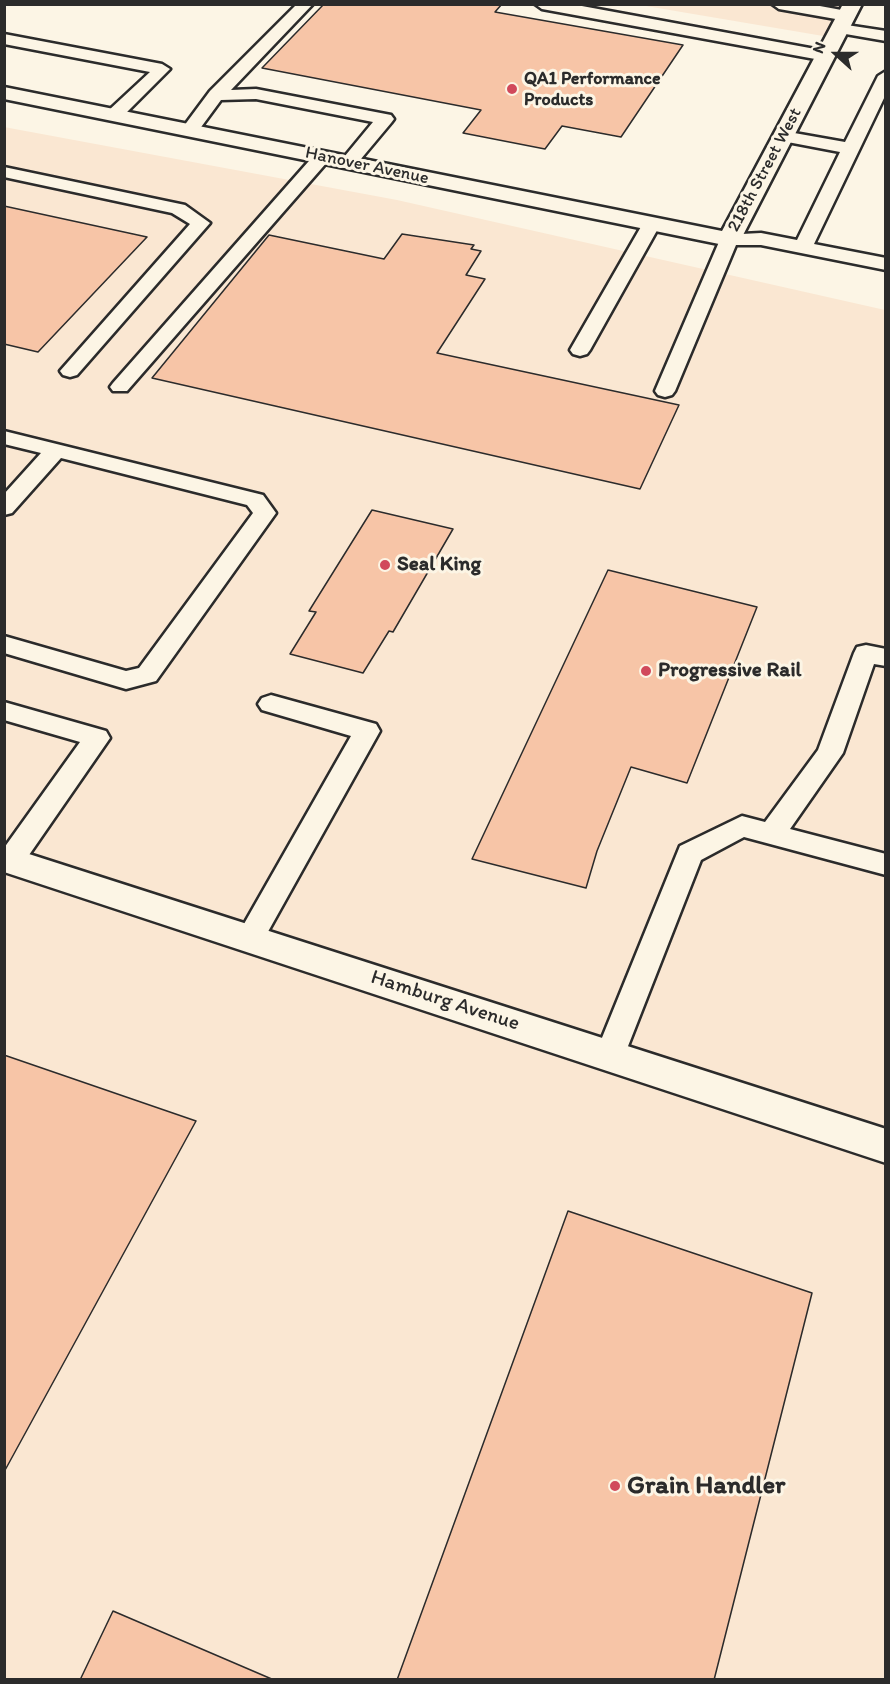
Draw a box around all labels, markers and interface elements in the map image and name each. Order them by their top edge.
north arrow [806,24,866,84]
text: N [808,39,830,56]
place label: QA1 Performance Products [524,68,661,110]
marker: QA1 Performance Products [505,82,519,96]
street label: 218th Street West [723,104,807,236]
street label: Hanover Avenue [303,142,431,190]
place label: Seal King [397,552,481,578]
marker: Seal King [378,558,392,572]
place label: Progressive Rail [658,658,801,684]
marker: Progressive Rail [639,664,653,678]
street label: Hamburg Avenue [367,965,523,1037]
place label: Grain Handler [627,1470,785,1502]
marker: Grain Handler [608,1479,622,1493]

